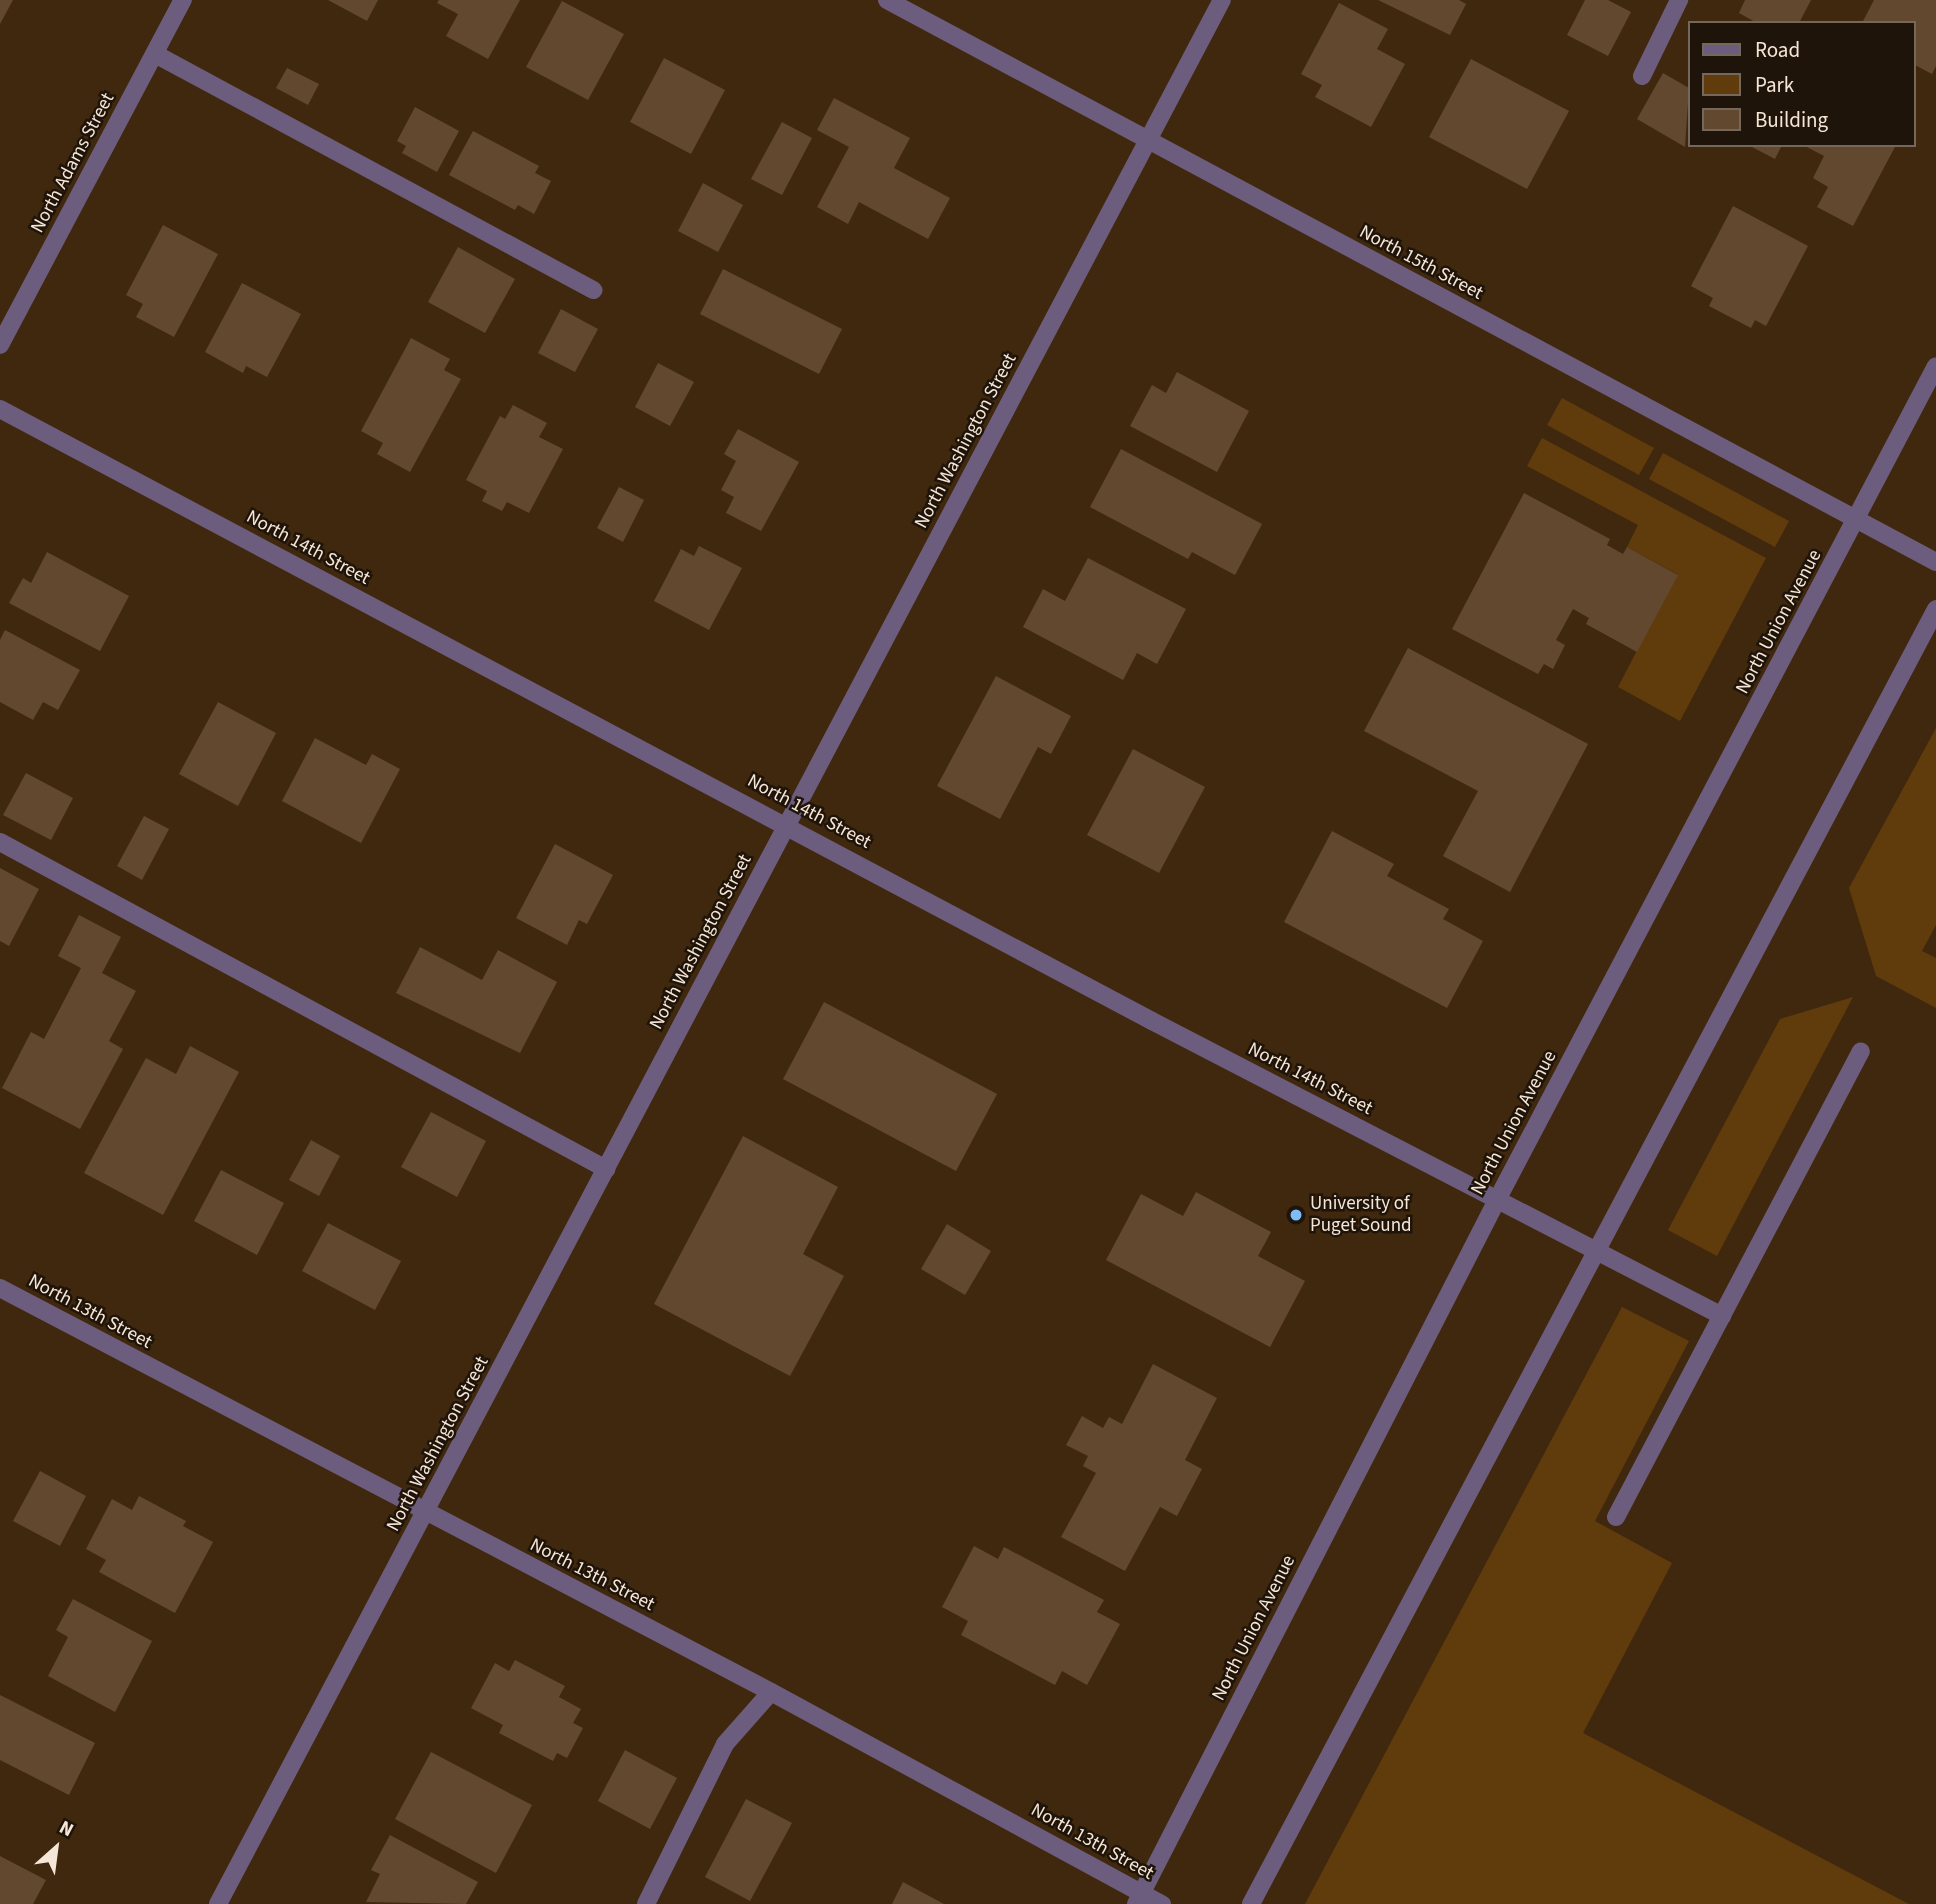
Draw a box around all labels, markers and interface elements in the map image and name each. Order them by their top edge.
legend [1688,21,1915,147]
text: Road [1755,35,1800,65]
text: Park [1755,70,1794,100]
street label: North Adams Street [26,89,120,237]
text: Building [1755,105,1828,135]
street label: North 15th Street [1355,221,1487,305]
street label: North Washington Street [910,350,1022,532]
street label: North 14th Street [242,506,374,590]
street label: North Union Avenue [1731,546,1827,698]
street label: North 14th Street [743,770,875,854]
street label: North Washington Street [645,851,757,1033]
street label: North 14th Street [1244,1038,1376,1120]
street label: North Union Avenue [1466,1047,1562,1199]
place label: University of Puget Sound [1310,1193,1412,1237]
marker: University of Puget Sound [1288,1207,1304,1223]
street label: North 13th Street [24,1270,156,1354]
street label: North Washington Street [382,1353,494,1535]
street label: North 13th Street [526,1534,658,1616]
street label: North Union Avenue [1207,1551,1301,1705]
street label: North 13th Street [1027,1799,1157,1885]
north arrow [21,1813,91,1883]
text: N [54,1814,78,1844]

